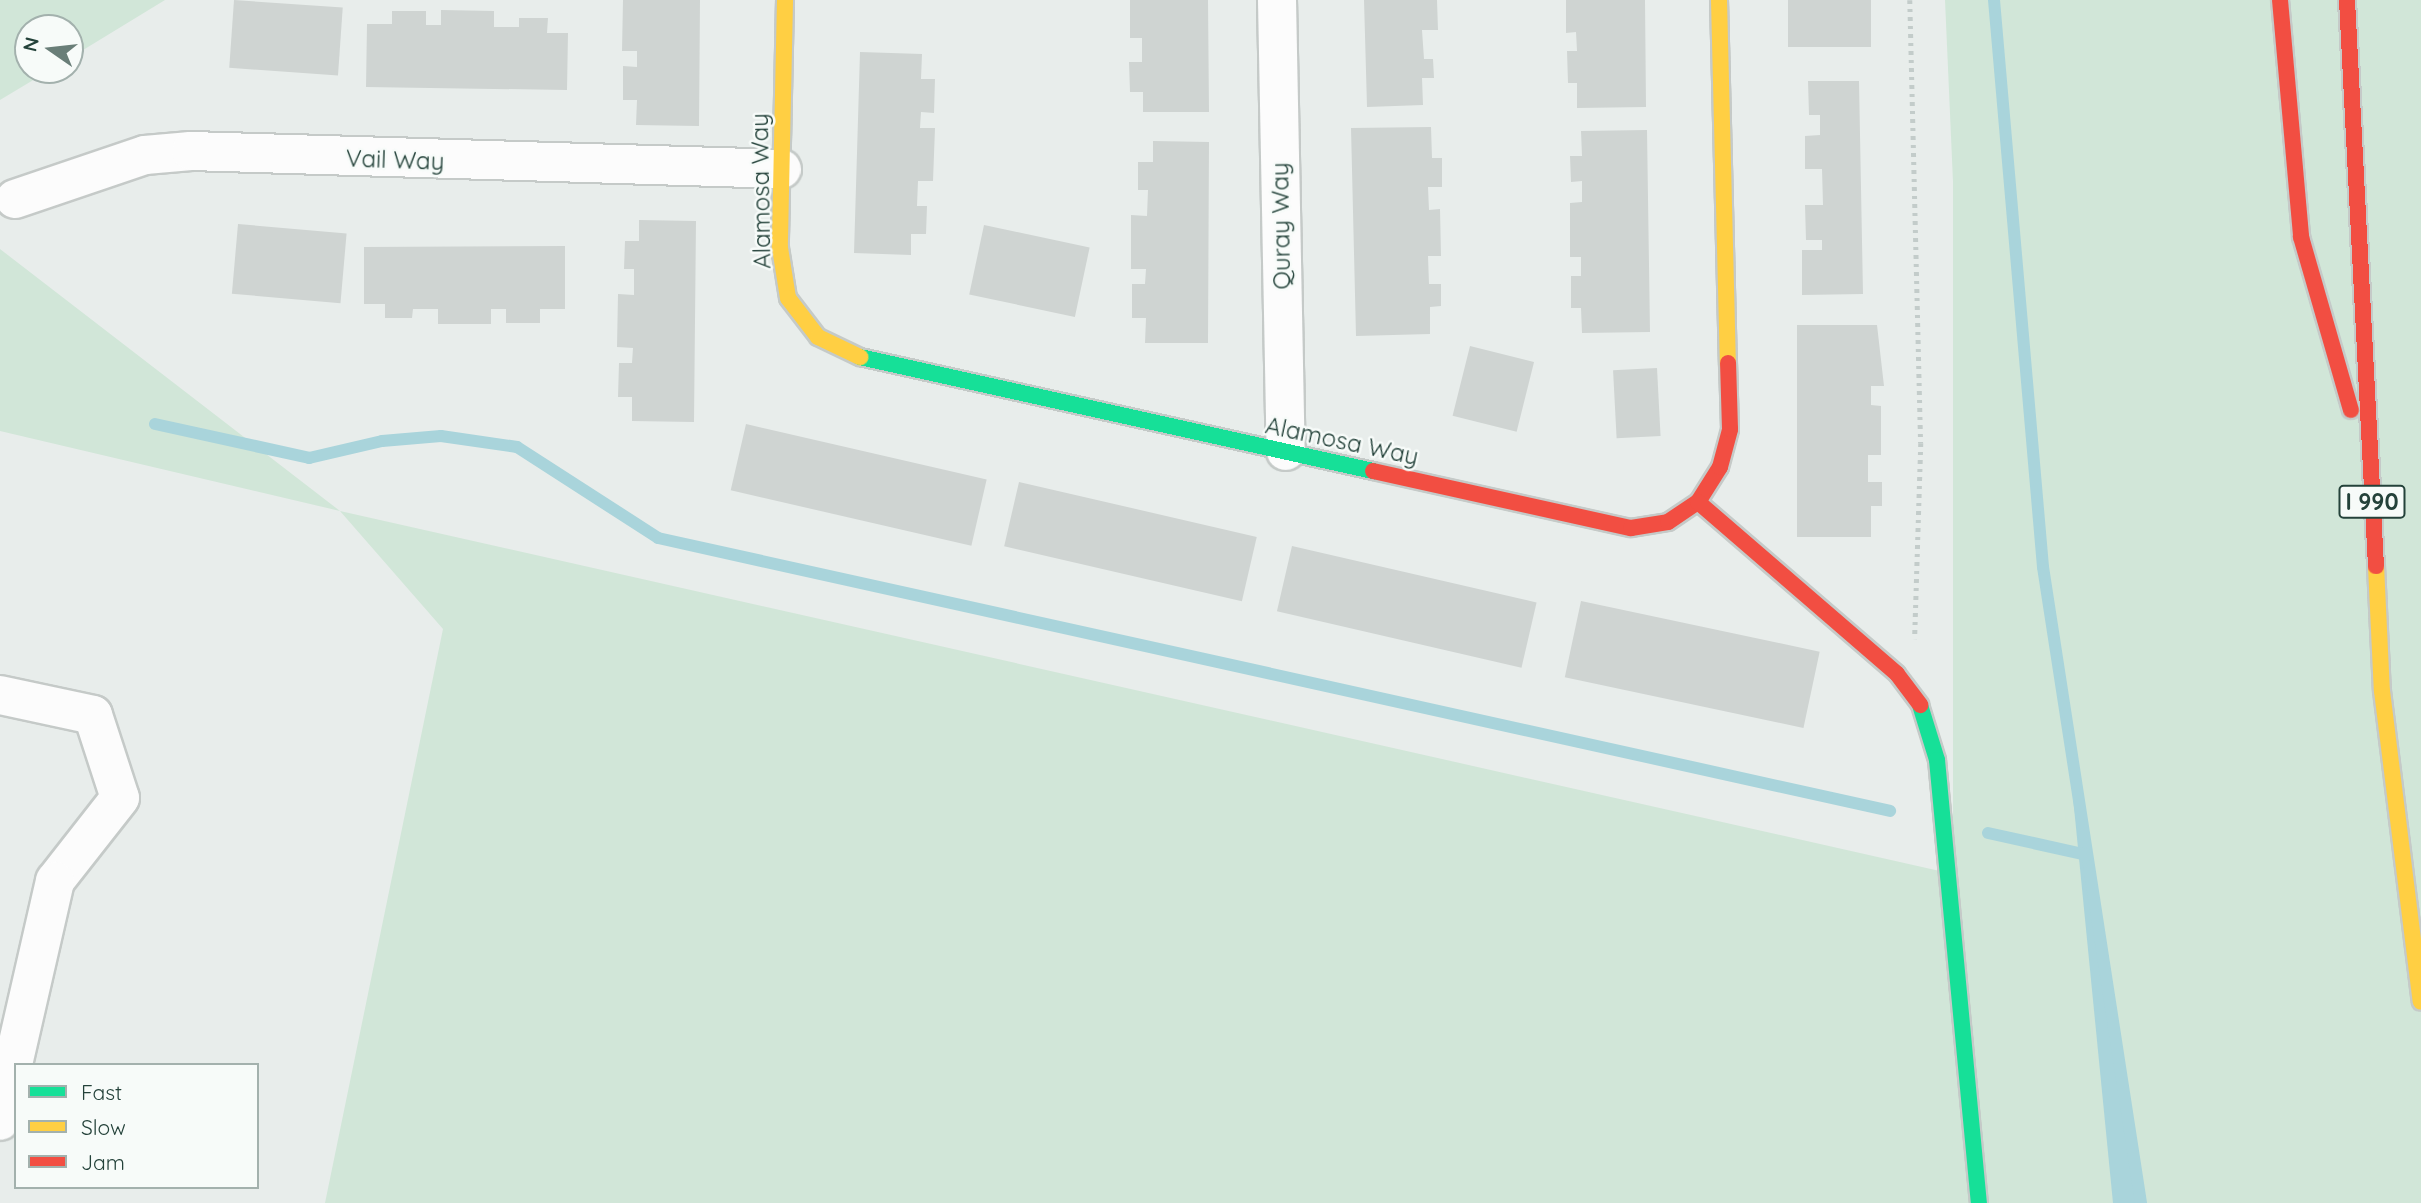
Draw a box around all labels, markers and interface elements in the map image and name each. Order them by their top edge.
north arrow [14,14,84,84]
text: N [17,35,44,54]
street label: Alamosa Way [745,113,777,269]
street label: Vail Way [345,144,445,176]
street label: Quray Way [1265,162,1297,290]
street label: Alamosa Way [1263,411,1421,471]
road number: I 990 [2337,482,2407,522]
legend [14,1063,259,1189]
text: Fast [81,1079,122,1105]
text: Slow [81,1114,126,1140]
text: Jam [81,1149,125,1175]

